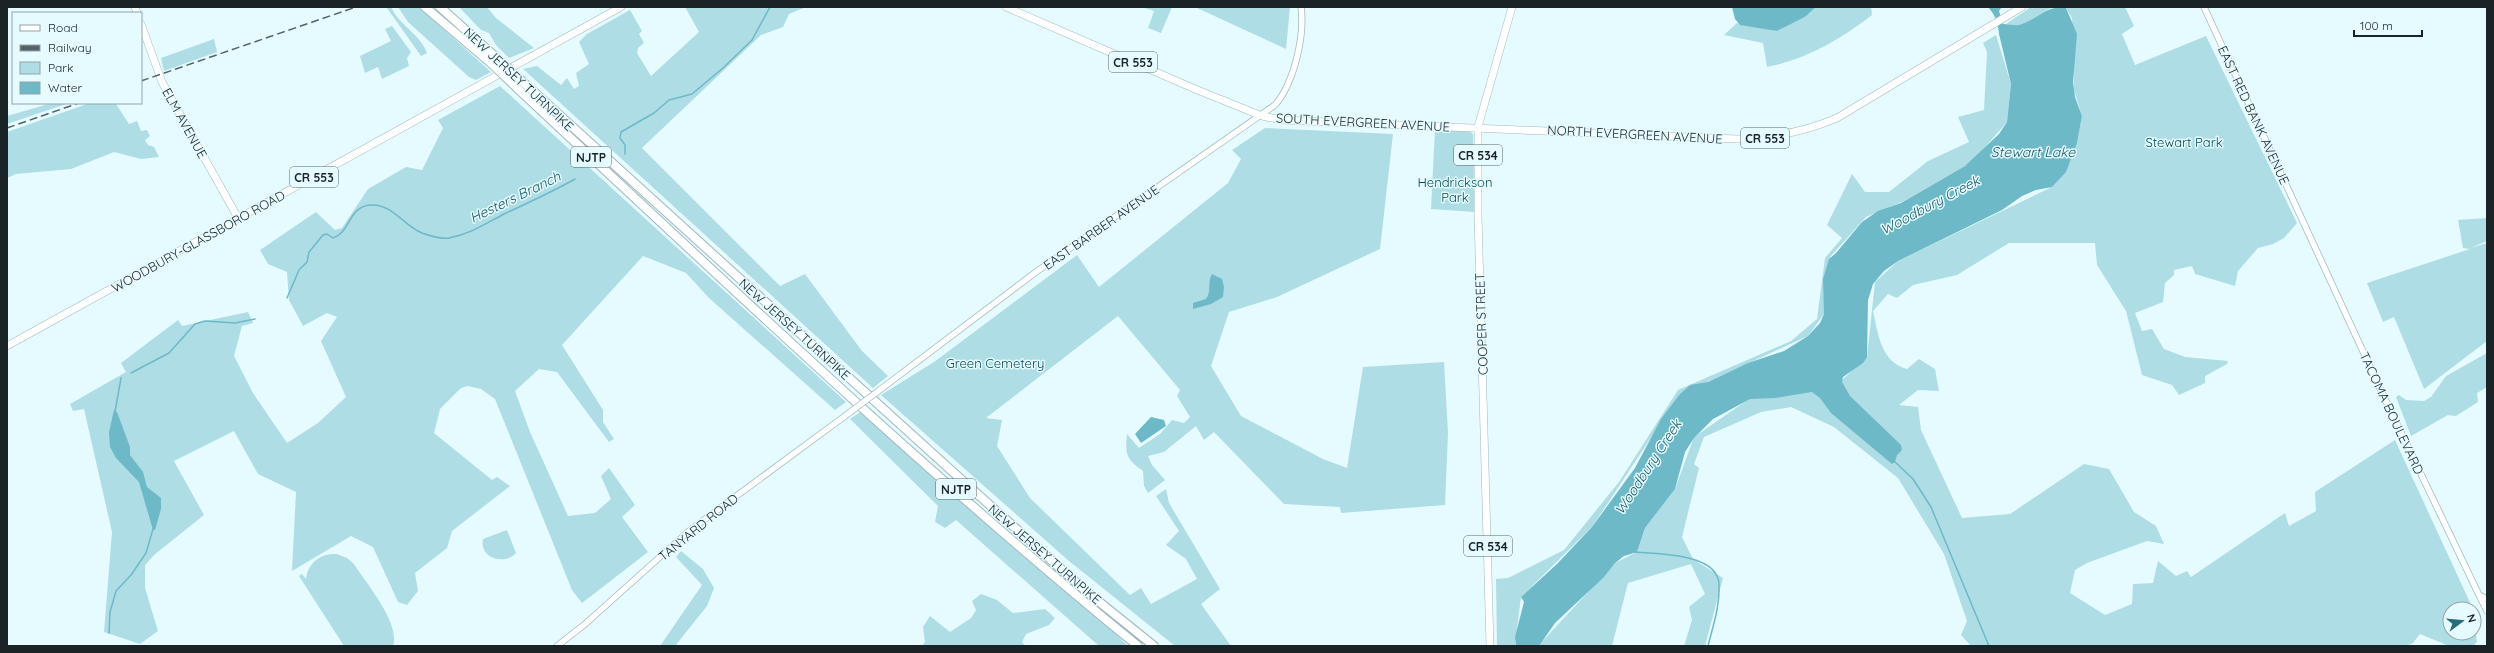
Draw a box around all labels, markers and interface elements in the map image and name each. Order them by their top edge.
legend [12,12,142,104]
scale bar [2354,12,2422,38]
text: 100 m [2360,18,2393,33]
text: Road [48,20,78,35]
street label: NEW JERSEY TURNPIKE [461,24,577,134]
text: Railway [48,40,92,55]
street label: EAST RED BANK AVENUE [2215,43,2293,187]
road number: CR 553 [1109,52,1157,72]
text: Park [48,60,73,75]
text: Water [48,80,83,95]
street label: ELM AVENUE [159,85,211,161]
street label: SOUTH EVERGREEN AVENUE [1276,109,1450,135]
street label: NORTH EVERGREEN AVENUE [1547,121,1723,147]
road number: CR 553 [1741,128,1789,148]
park label: Stewart Park [2145,134,2223,150]
water label: Stewart Lake [1991,143,2076,161]
road number: CR 534 [1454,145,1502,165]
road number: NJTP [571,147,611,167]
road number: CR 553 [290,167,338,187]
water label: Hesters Branch [467,167,564,227]
water label: Woodbury Creek [1877,171,1984,239]
park label: Hendrickson Park [1418,174,1492,205]
street label: EAST BARBER AVENUE [1040,181,1162,273]
street label: WOODBURY-GLASSBORO ROAD [108,186,288,296]
street label: COOPER STREET [1471,272,1491,375]
street label: NEW JERSEY TURNPIKE [736,275,854,383]
street label: TACOMA BOULEVARD [2357,349,2427,477]
park label: Green Cemetery [946,355,1044,371]
water label: Woodbury Creek [1611,415,1686,518]
road number: NJTP [936,479,976,499]
street label: TANYARD ROAD [655,490,741,564]
street label: NEW JERSEY TURNPIKE [985,501,1105,607]
road number: CR 534 [1464,536,1512,556]
north arrow [2442,601,2482,641]
text: N [2464,612,2479,624]

